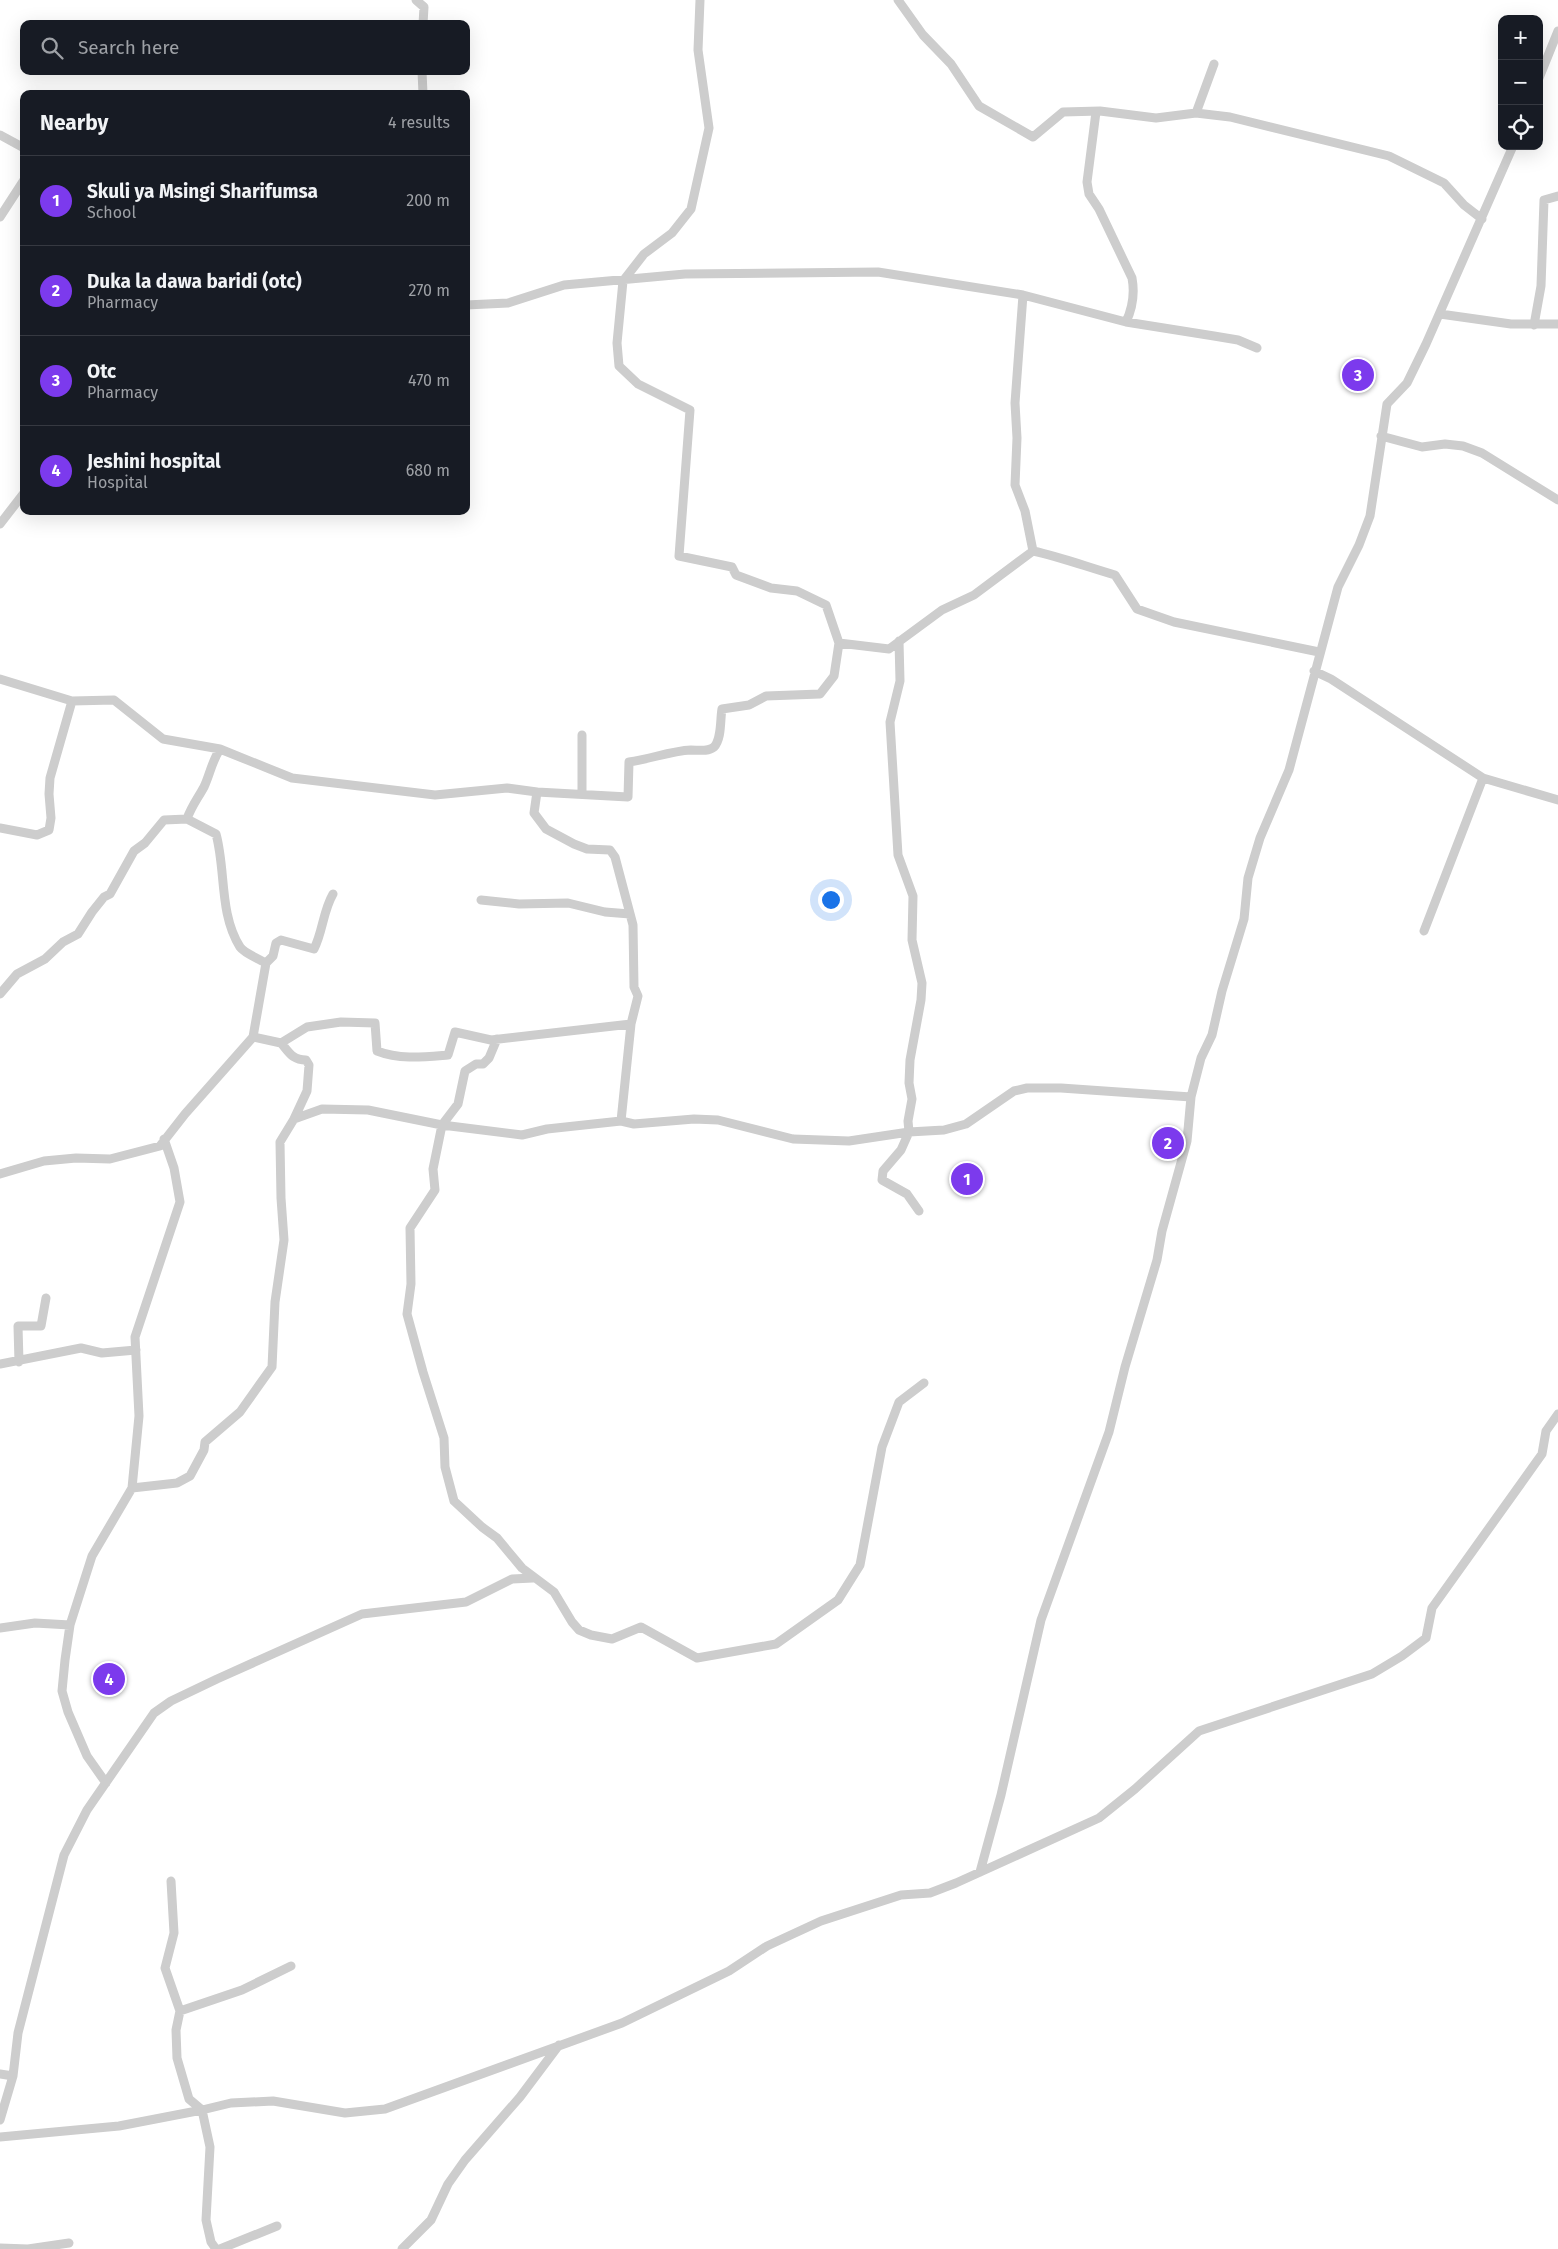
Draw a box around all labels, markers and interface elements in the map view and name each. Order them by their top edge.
map controls [1498,15,1543,150]
button: + [1498,15,1543,60]
search box [20,20,470,75]
icon: search [38,34,66,62]
text: Search here [78,36,179,59]
button: − [1498,60,1543,105]
button: locate [1498,105,1543,150]
text: Nearby [40,110,108,136]
text: 4 results [388,113,450,132]
text: Skuli ya Msingi Sharifumsa [87,180,318,203]
text: 1 [52,191,60,210]
text: 200 m [406,191,450,210]
text: School [87,203,136,222]
text: Duka la dawa baridi (otc) [87,270,302,293]
text: 2 [52,281,60,300]
text: 270 m [408,281,450,300]
text: Pharmacy [87,293,158,312]
pin: 3 [1342,356,1374,394]
text: Otc [87,360,116,383]
text: 3 [52,371,60,390]
text: 470 m [408,371,450,390]
text: Pharmacy [87,383,158,402]
text: Jeshini hospital [87,450,221,473]
text: 4 [51,461,61,480]
text: 680 m [406,461,450,480]
text: Hospital [87,473,148,492]
your location [818,887,844,913]
pin: 2 [1152,1124,1184,1162]
pin: 1 [951,1160,983,1198]
pin: 4 [93,1660,125,1698]

